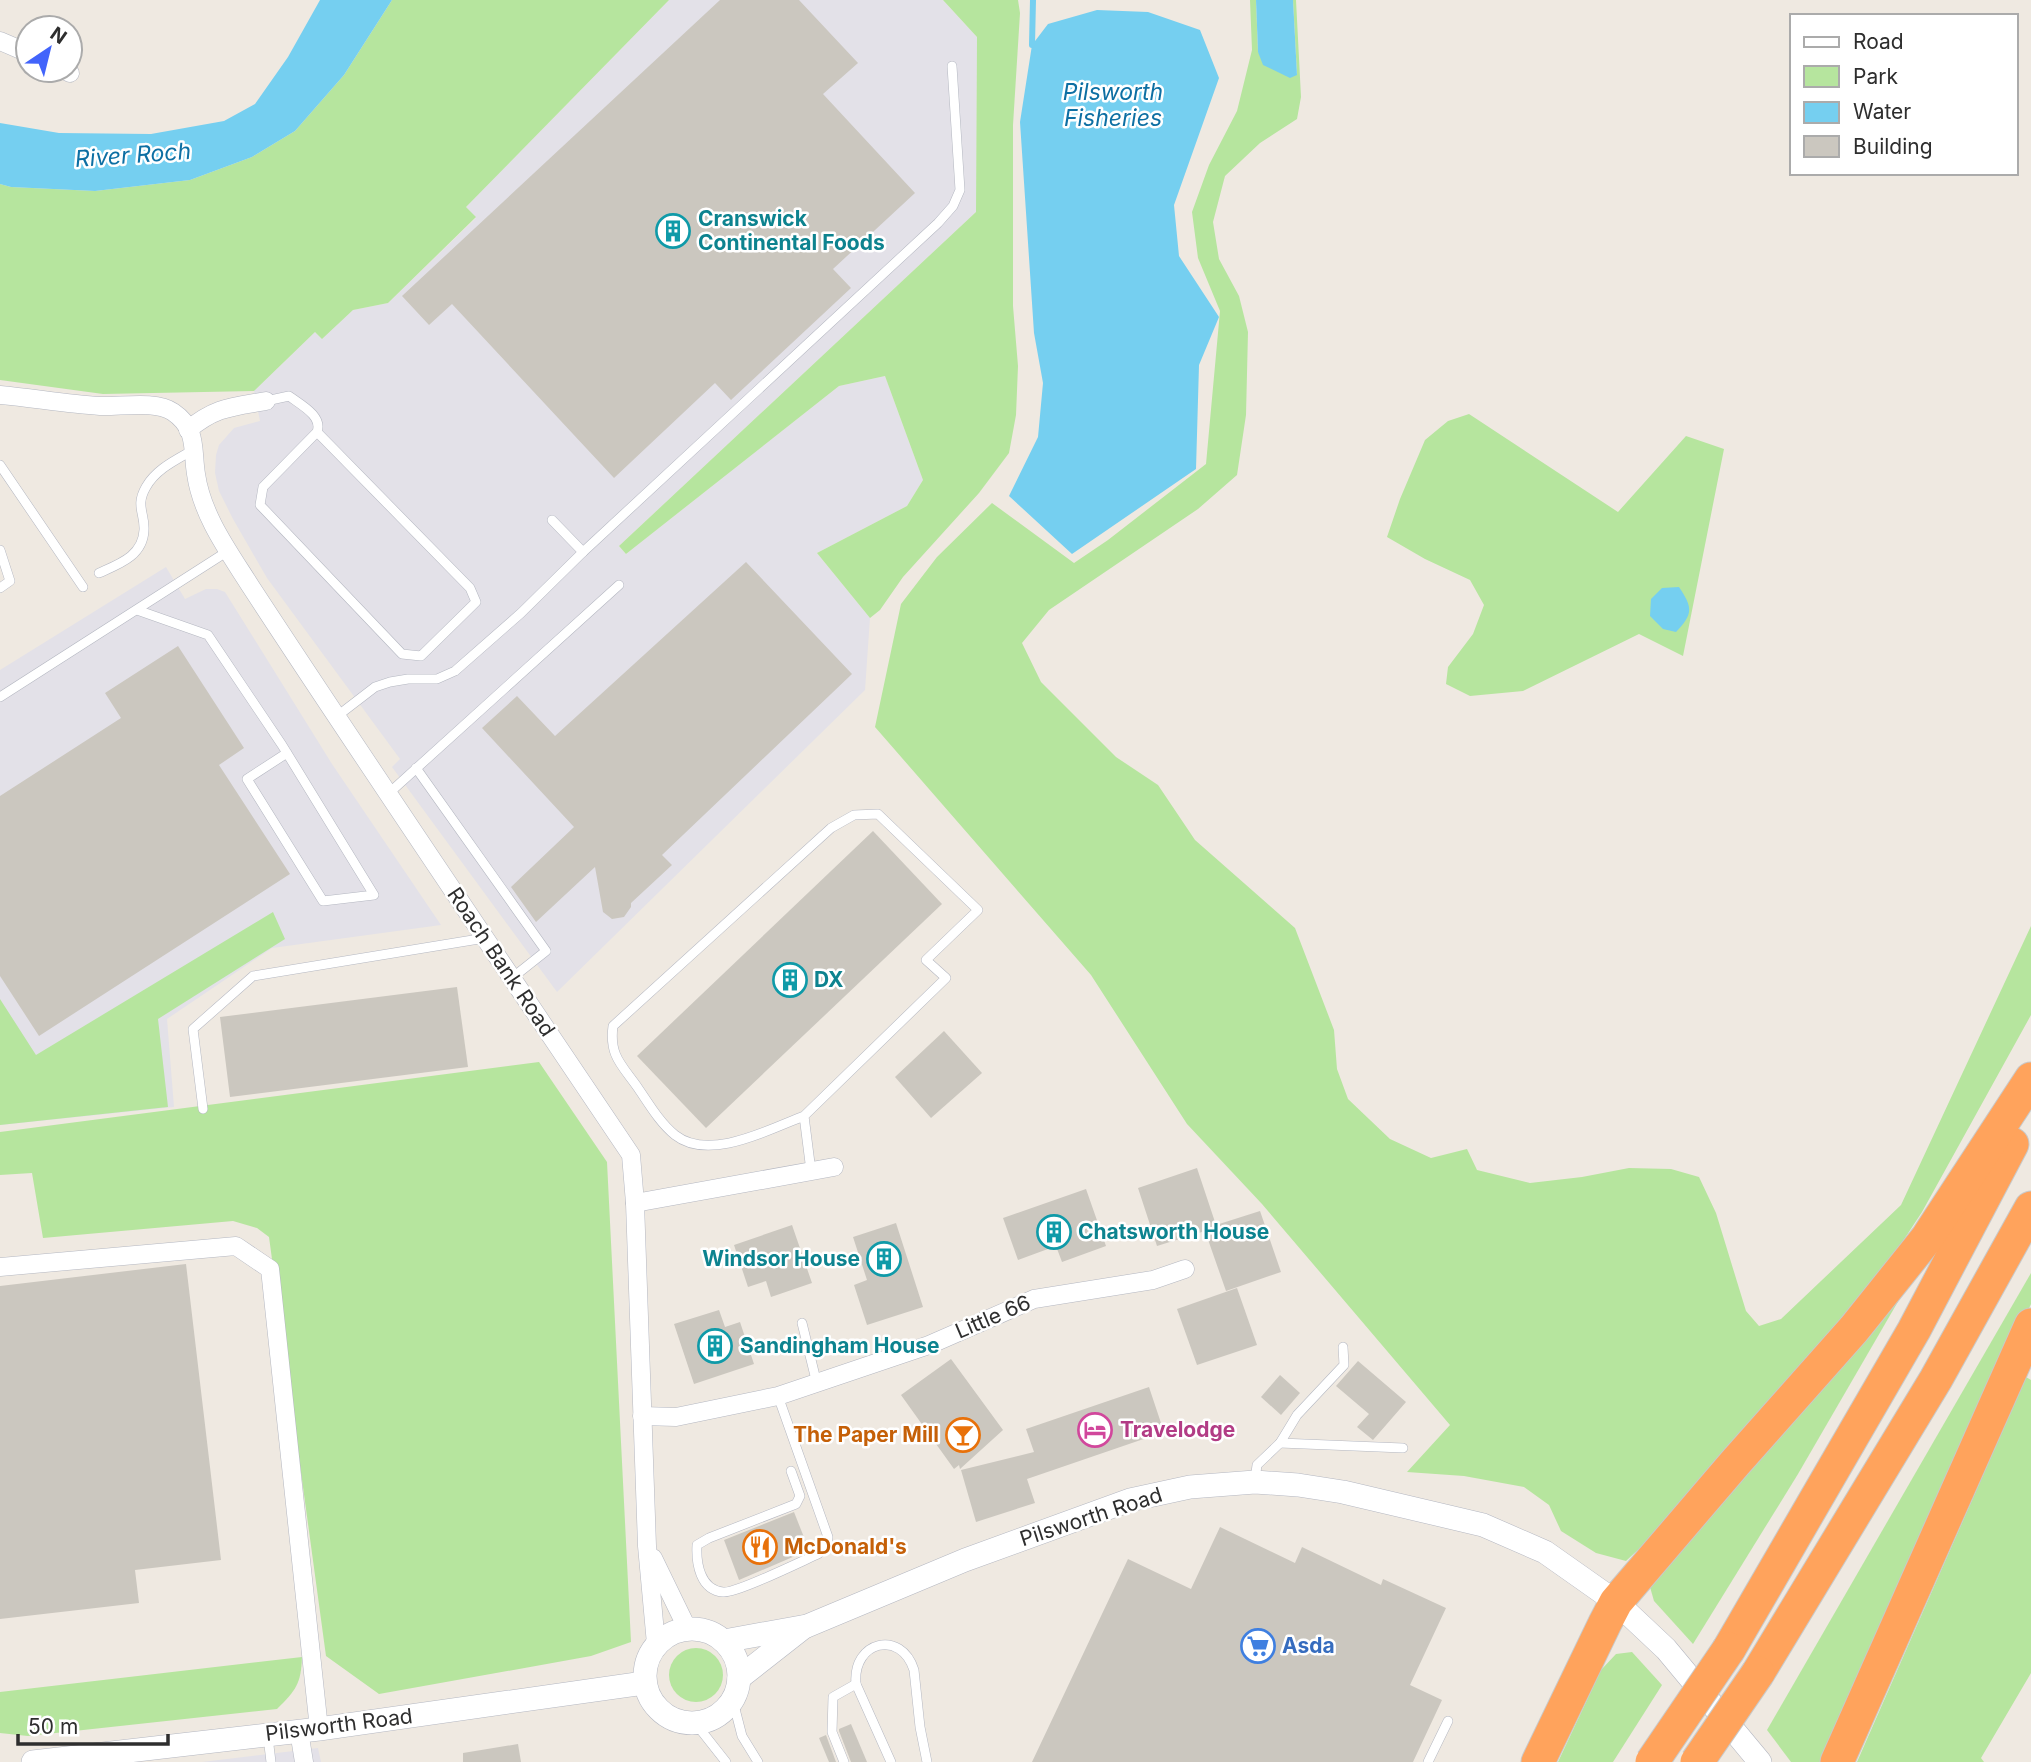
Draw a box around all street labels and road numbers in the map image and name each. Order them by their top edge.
street label: Roach Bank Road [442,883,560,1041]
street label: Little 66 [951,1290,1034,1344]
street label: Pilsworth Road [1017,1482,1165,1551]
street label: Pilsworth Road [264,1703,414,1746]

